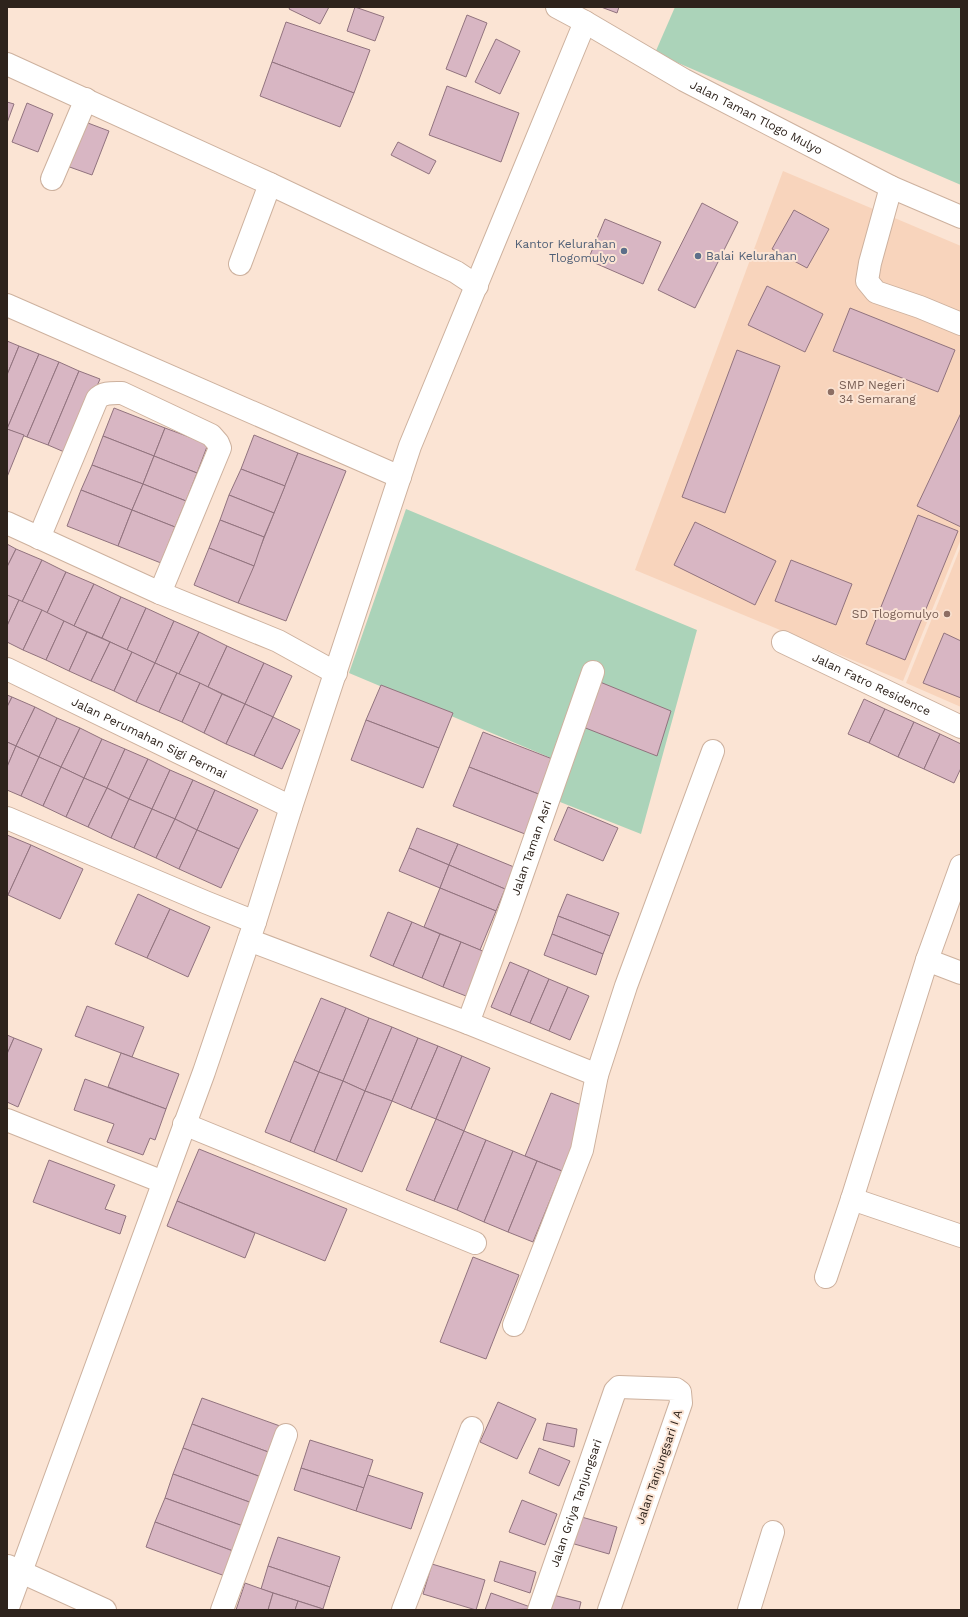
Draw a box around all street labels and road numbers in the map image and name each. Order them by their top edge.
street label: Jalan Taman Tlogo Mulyo [688,77,825,157]
street label: Jalan Fatro Residence [810,650,933,718]
street label: Jalan Perumahan Sigi Permai [69,694,229,782]
street label: Jalan Taman Asri [508,799,554,897]
street label: Jalan Tanjungsari I A [633,1408,685,1526]
street label: Jalan Griya Tanjungsari [547,1437,605,1569]

